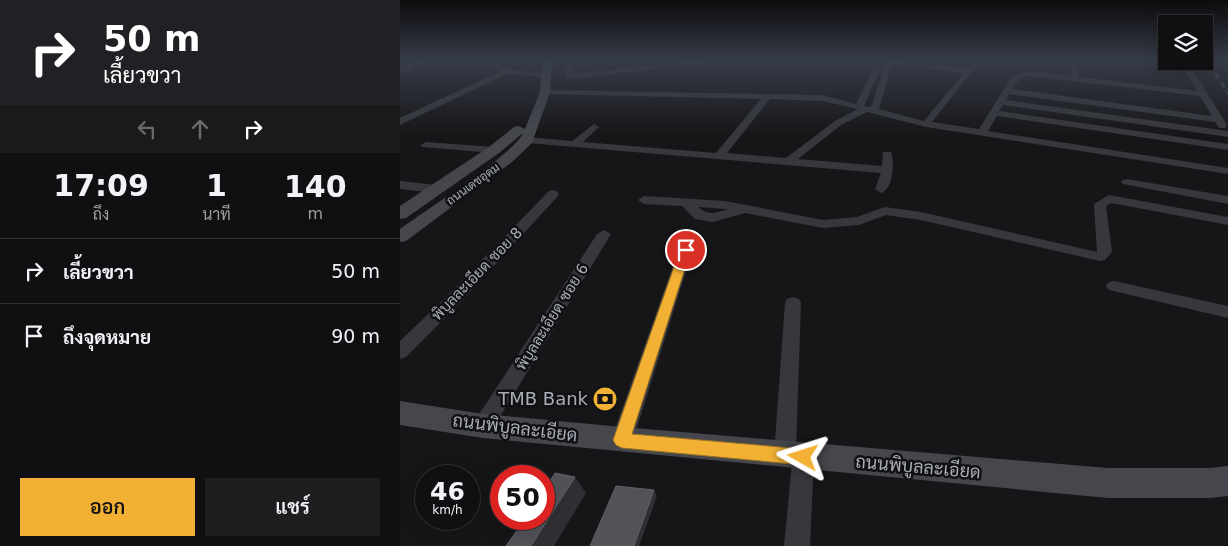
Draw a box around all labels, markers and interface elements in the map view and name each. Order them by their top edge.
map controls [1158,15,1213,70]
button: layers [1158,15,1213,70]
text: 50 m [103,19,200,59]
icon: right [20,20,85,85]
text: เลี้ยวขวา [103,63,181,88]
icon: left [133,115,161,143]
icon: ahead [186,115,214,143]
icon: right [239,115,267,143]
street label: ถนนเดชอุดม [444,160,503,209]
text: 17:09 [53,168,149,203]
text: 1 [206,168,227,203]
text: 140 [284,169,347,204]
text: m [308,204,323,223]
text: ถึง [93,205,109,224]
text: นาที [202,205,231,224]
street label: พิบูลละเอียด ซอย 8 [427,223,527,325]
pin [665,229,707,271]
icon: arrive [672,236,700,264]
icon: right [20,257,48,285]
text: 50 m [331,260,380,282]
street label: พิบูลละเอียด ซอย 6 [511,260,593,374]
text: เลี้ยวขวา [63,261,134,283]
icon: arrive [20,322,48,350]
text: 90 m [331,325,380,347]
text: ถึงจุดหมาย [63,326,151,348]
bank icon: TMB Bank [592,386,618,412]
place label: TMB Bank [497,388,589,409]
street label: ถนนพิบูลละเอียด [451,407,579,449]
position arrow [776,430,828,482]
street label: ถนนพิบูลละเอียด [854,449,982,485]
speed limit sign: 50 [490,465,555,530]
text: 46 [430,477,465,506]
button: ออก [20,478,195,536]
button: แชร์ [205,478,380,536]
text: km/h [432,503,463,517]

